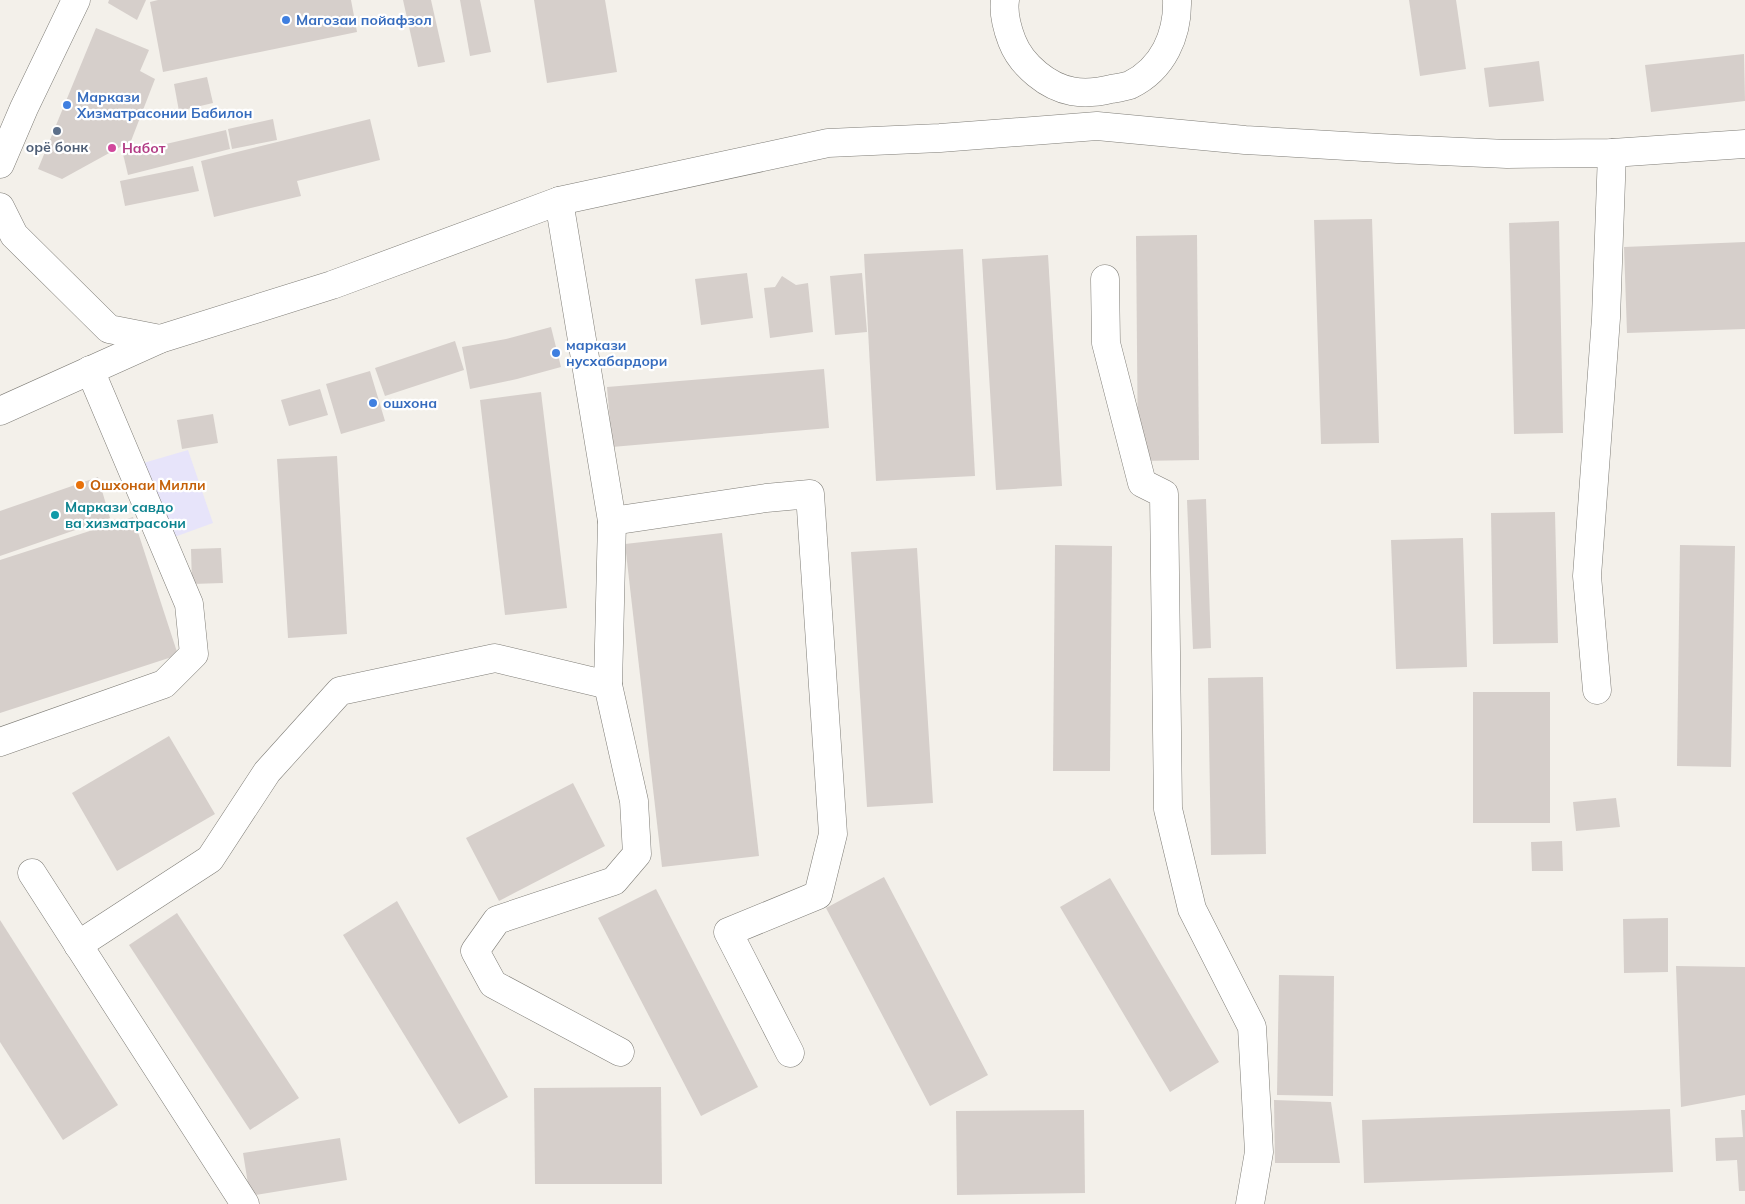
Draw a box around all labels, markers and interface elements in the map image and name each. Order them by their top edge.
place label: Магозаи пойафзол [296,11,432,29]
marker: Магозаи пойафзол [280,14,292,26]
place label: Маркази Хизматрасонии Бабилон [76,88,252,122]
marker: Маркази Хизматрасонии Бабилон [61,99,73,111]
marker: орё бонк [51,125,63,137]
place label: орё бонк [26,138,89,156]
place label: Набот [122,139,166,157]
marker: Набот [106,142,118,154]
place label: маркази нусхабардори [566,336,667,370]
marker: маркази нусхабардори [550,347,562,359]
place label: ошхона [383,394,437,412]
marker: ошхона [367,397,379,409]
place label: Ошхонаи Милли [90,476,206,494]
marker: Ошхонаи Милли [74,479,86,491]
place label: Маркази савдо ва хизматрасони [65,498,186,532]
marker: Маркази савдо ва хизматрасони [49,509,61,521]

